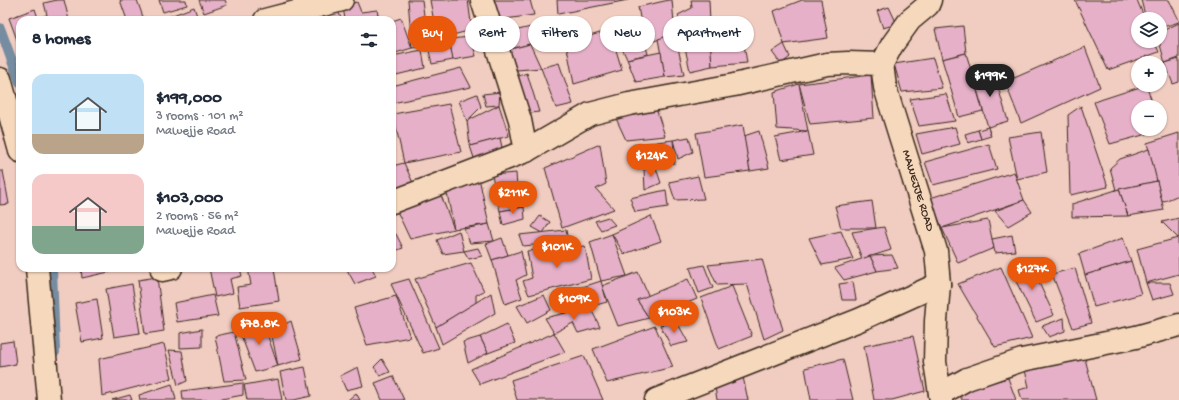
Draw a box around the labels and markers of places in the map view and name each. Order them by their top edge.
pin: $199K [962,64,1018,98]
pin: $124K [623,144,679,178]
pin: $211K [485,181,541,215]
pin: $101K [529,235,585,269]
pin: $127K [1004,257,1060,291]
pin: $109K [546,287,602,321]
pin: $103K [646,300,702,334]
pin: $78.8K [226,312,292,346]

